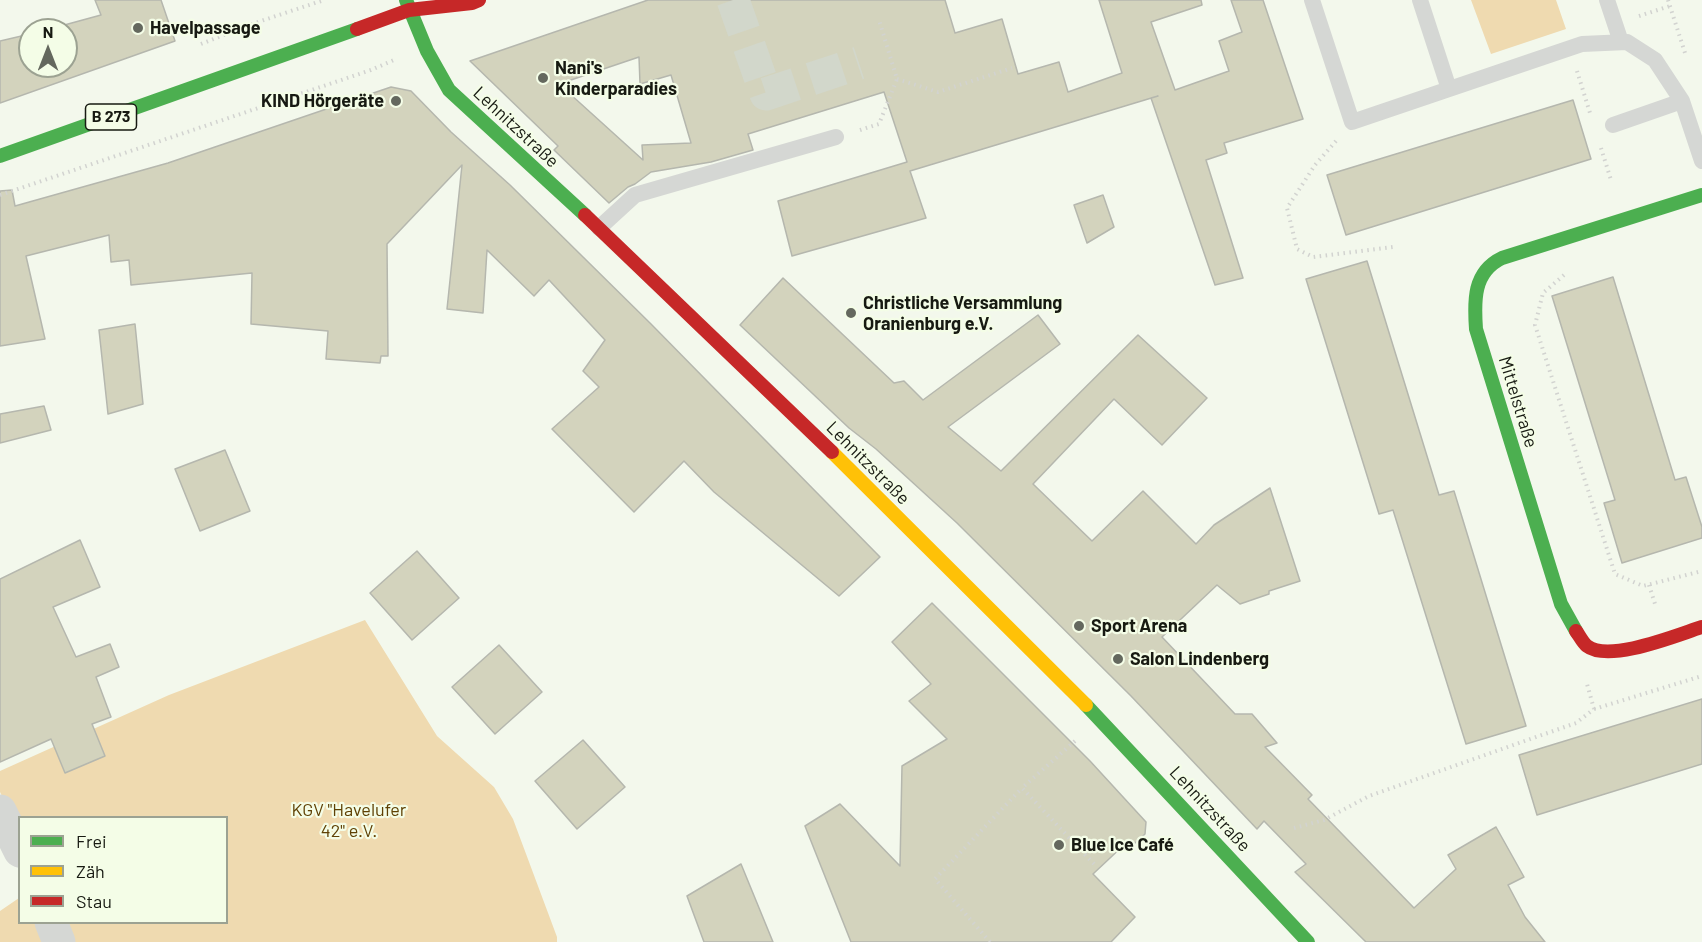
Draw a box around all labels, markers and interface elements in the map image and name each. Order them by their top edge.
place label: Havelpassage [150,17,261,39]
north arrow [18,18,78,78]
marker: Havelpassage [131,21,145,35]
text: N [43,22,53,41]
place label: Nani's Kinderparadies [555,57,677,100]
marker: Nani's Kinderparadies [536,71,550,85]
street label: Lehnitzstraße [469,82,563,172]
place label: KIND Hörgeräte [261,90,384,112]
marker: KIND Hörgeräte [389,94,403,108]
road number: B 273 [86,104,136,130]
place label: Christliche Versammlung Oranienburg e.V. [863,292,1062,334]
marker: Christliche Versammlung Oranienburg e.V. [844,306,858,320]
street label: Mittelstraße [1494,354,1542,450]
street label: Lehnitzstraße [822,417,914,509]
place label: Sport Arena [1091,615,1187,637]
marker: Sport Arena [1072,619,1086,633]
place label: Salon Lindenberg [1130,648,1269,670]
marker: Salon Lindenberg [1111,652,1125,666]
street label: Lehnitzstraße [1165,762,1255,856]
park label: KGV "Havelufer 42" e.V. [292,799,406,842]
legend [18,816,228,924]
text: Frei [76,830,107,852]
place label: Blue Ice Café [1071,834,1174,856]
marker: Blue Ice Café [1052,838,1066,852]
text: Zäh [76,860,105,882]
text: Stau [76,890,112,912]

